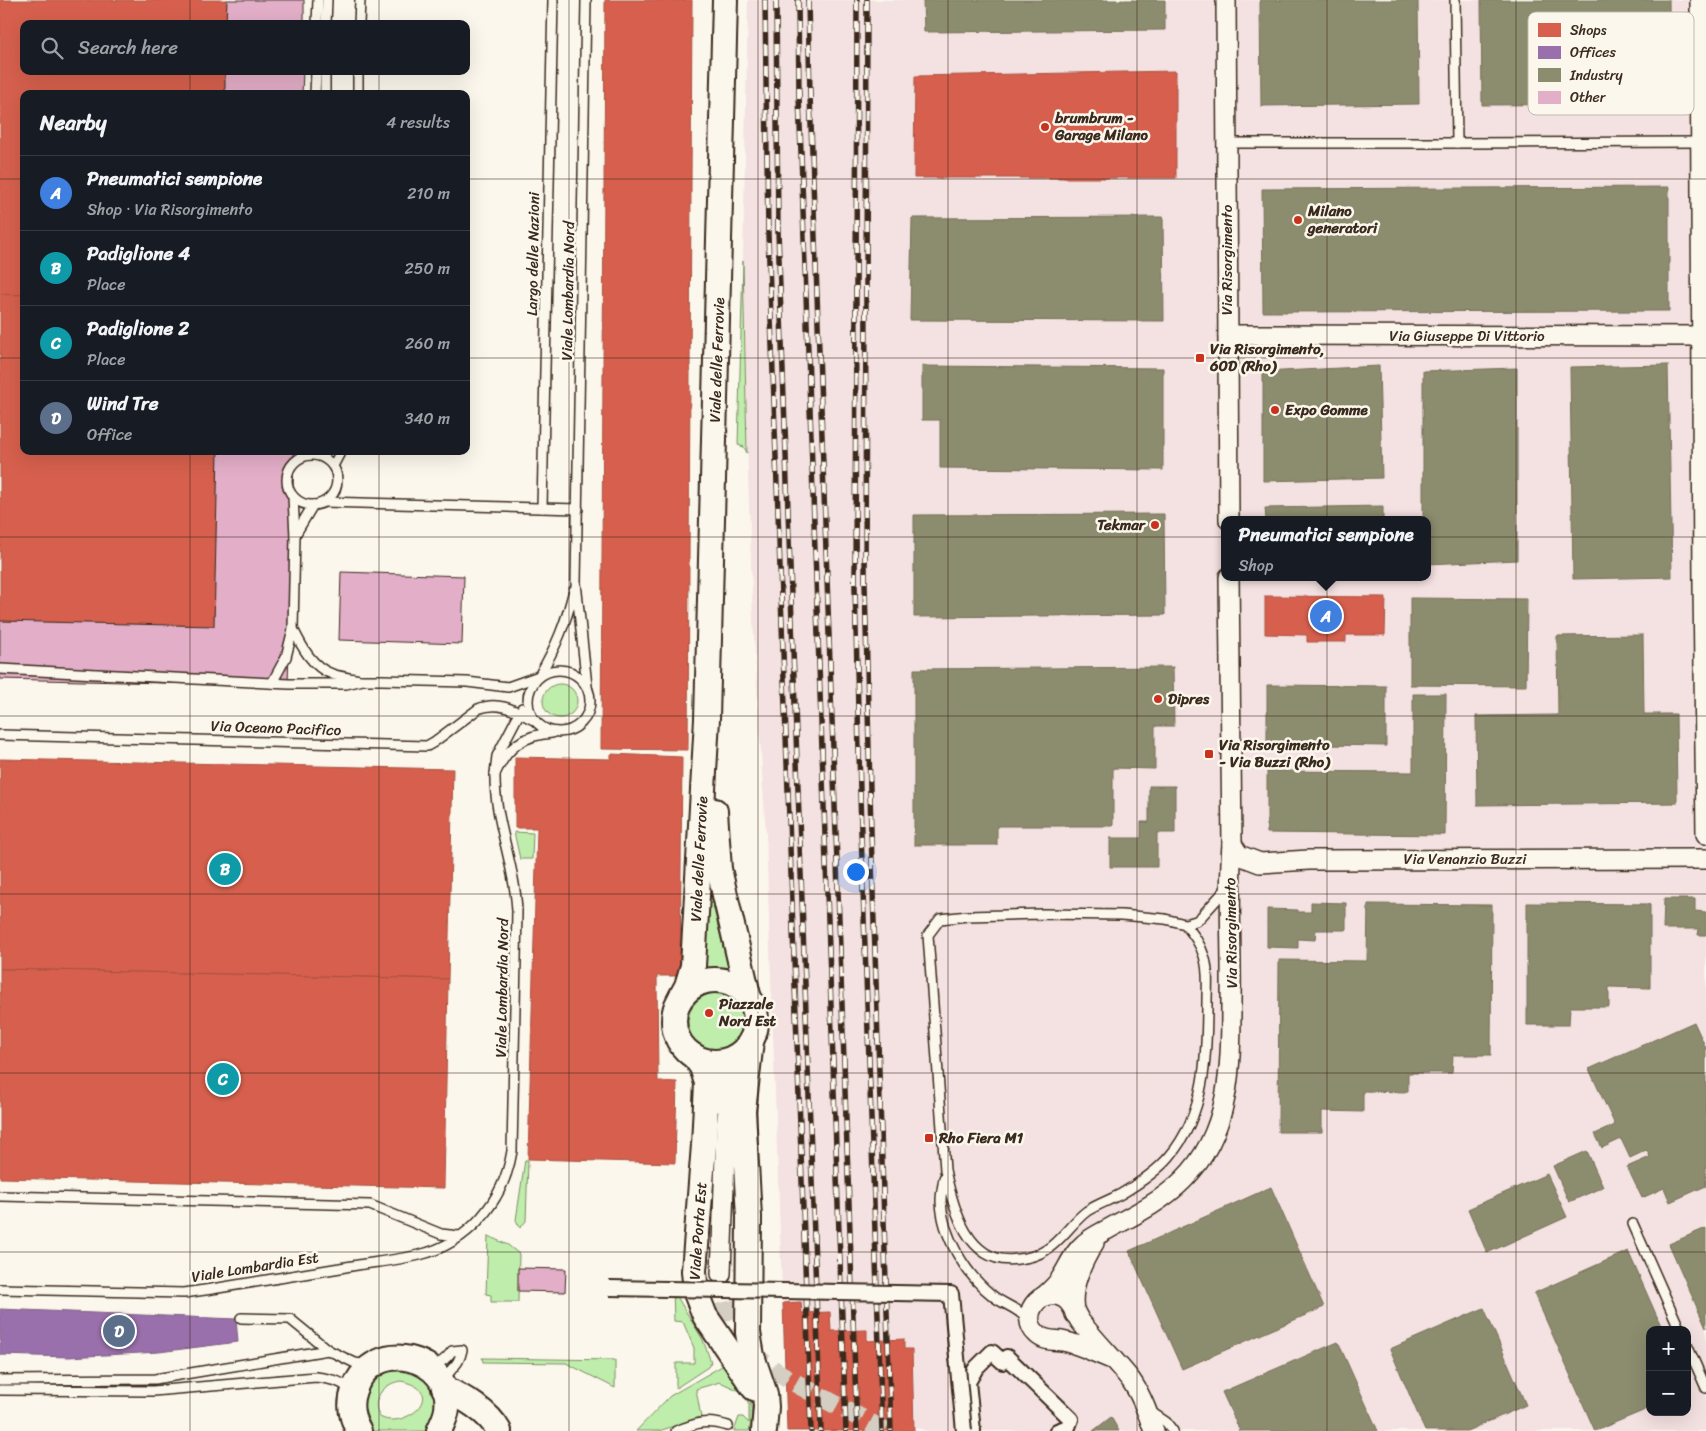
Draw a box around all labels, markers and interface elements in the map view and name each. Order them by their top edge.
legend [1528,12,1694,115]
text: Shops [1570,18,1607,43]
search box [20,20,470,75]
text: Search here [78,31,178,64]
icon: search [38,34,66,62]
text: Offices [1570,40,1617,65]
text: Industry [1569,63,1624,88]
text: Other [1570,85,1607,110]
text: Nearby [40,104,106,142]
place label: brumbrum - Garage Milano [1054,105,1149,148]
text: 4 results [386,108,450,137]
marker: brumbrum - Garage Milano [1039,121,1051,133]
text: Pneumatici sempione [87,162,262,195]
text: A [51,179,61,208]
text: 210 m [407,179,450,208]
street label: Largo delle Nazioni [519,191,547,316]
text: Shop · Via Risorgimento [87,195,253,224]
place label: Milano generatori [1306,198,1378,241]
street label: Via Risorgimento [1214,204,1240,315]
marker: Milano generatori [1292,214,1304,226]
street label: Viale Lombardia Nord [554,220,582,361]
text: Padiglione 4 [87,237,190,270]
text: B [51,254,61,283]
text: 250 m [404,254,450,283]
text: Place [87,270,126,299]
street label: Viale delle Ferrovie [702,297,732,423]
text: Padiglione 2 [87,312,189,345]
street label: Via Giuseppe Di Vittorio [1389,323,1545,349]
text: C [51,329,61,358]
text: 260 m [405,329,450,358]
place label: Via Risorgimento, 60D (Rho) [1209,336,1325,379]
text: Place [87,345,126,374]
marker: Via Risorgimento, 60D (Rho) [1194,352,1206,364]
text: Wind Tre [87,387,159,420]
place label: Expo Gomme [1285,397,1368,423]
text: D [51,404,61,433]
text: 340 m [405,404,450,433]
marker: Expo Gomme [1269,404,1281,416]
text: Office [87,420,132,449]
place label: Tekmar [1097,512,1147,538]
popup [1221,516,1431,581]
text: Pneumatici sempione [1238,518,1414,551]
marker: Tekmar [1149,519,1161,531]
text: Shop [1238,551,1273,580]
pin: A [1310,597,1342,635]
place label: Dipres [1168,686,1210,712]
marker: Dipres [1152,693,1164,705]
street label: Via Oceano Pacifico [210,713,342,743]
place label: Via Risorgimento - Via Buzzi (Rho) [1219,732,1331,775]
marker: Via Risorgimento - Via Buzzi (Rho) [1203,748,1215,760]
street label: Viale delle Ferrovie [683,796,715,922]
street label: Via Venanzio Buzzi [1404,846,1527,872]
pin: B [209,850,241,888]
your location [843,859,869,885]
street label: Via Risorgimento [1217,877,1245,989]
street label: Viale Lombardia Nord [488,917,516,1058]
place label: Piazzale Nord Est [718,991,776,1034]
marker: Piazzale Nord Est [703,1007,715,1019]
pin: C [207,1060,239,1098]
place label: Rho Fiera M1 [938,1125,1024,1151]
marker: Rho Fiera M1 [923,1132,935,1144]
street label: Viale Porta Est [682,1181,714,1281]
street label: Viale Lombardia Est [190,1244,321,1290]
pin: D [103,1312,135,1350]
map controls [1646,1326,1691,1416]
button: + [1646,1326,1691,1371]
button: − [1646,1371,1691,1416]

